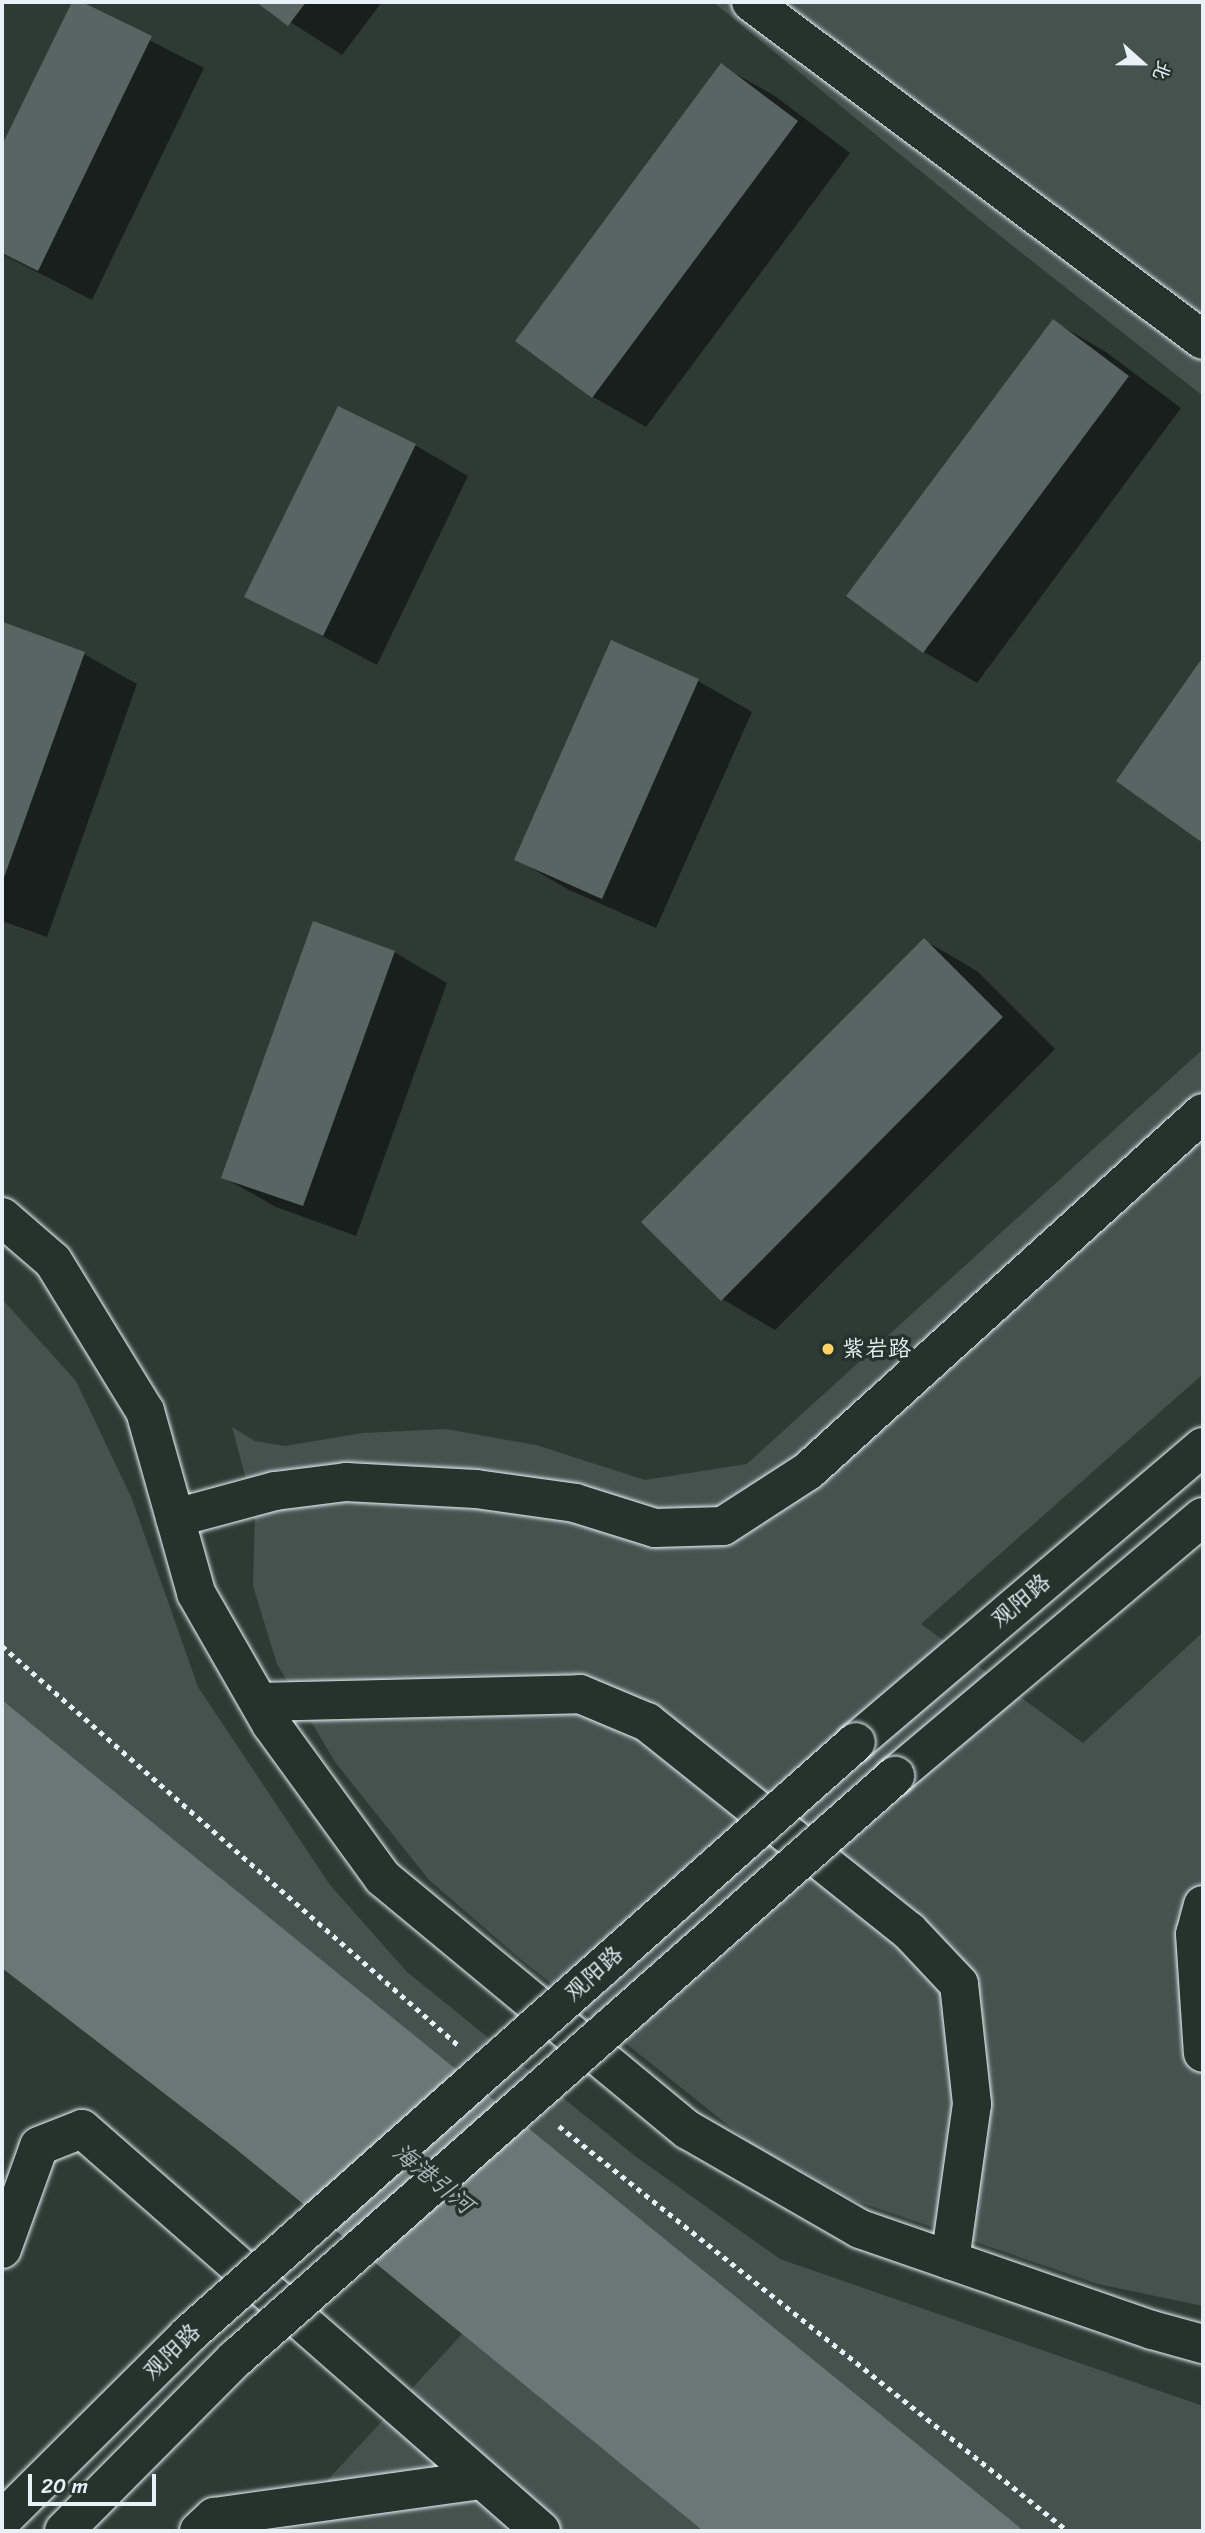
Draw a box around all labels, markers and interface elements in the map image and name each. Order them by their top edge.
north arrow [1107,28,1177,98]
text: 北 [1143,56,1181,85]
place label: 紫岩路 [842,1335,911,1363]
marker: 紫岩路 [820,1341,836,1357]
street label: 观阳路 [986,1568,1056,1634]
street label: 观阳路 [559,1941,629,2007]
water label: 海港引河 [387,2138,479,2220]
street label: 观阳路 [138,2318,206,2386]
scale bar [32,2460,159,2504]
text: 20 m [41,2467,88,2505]

